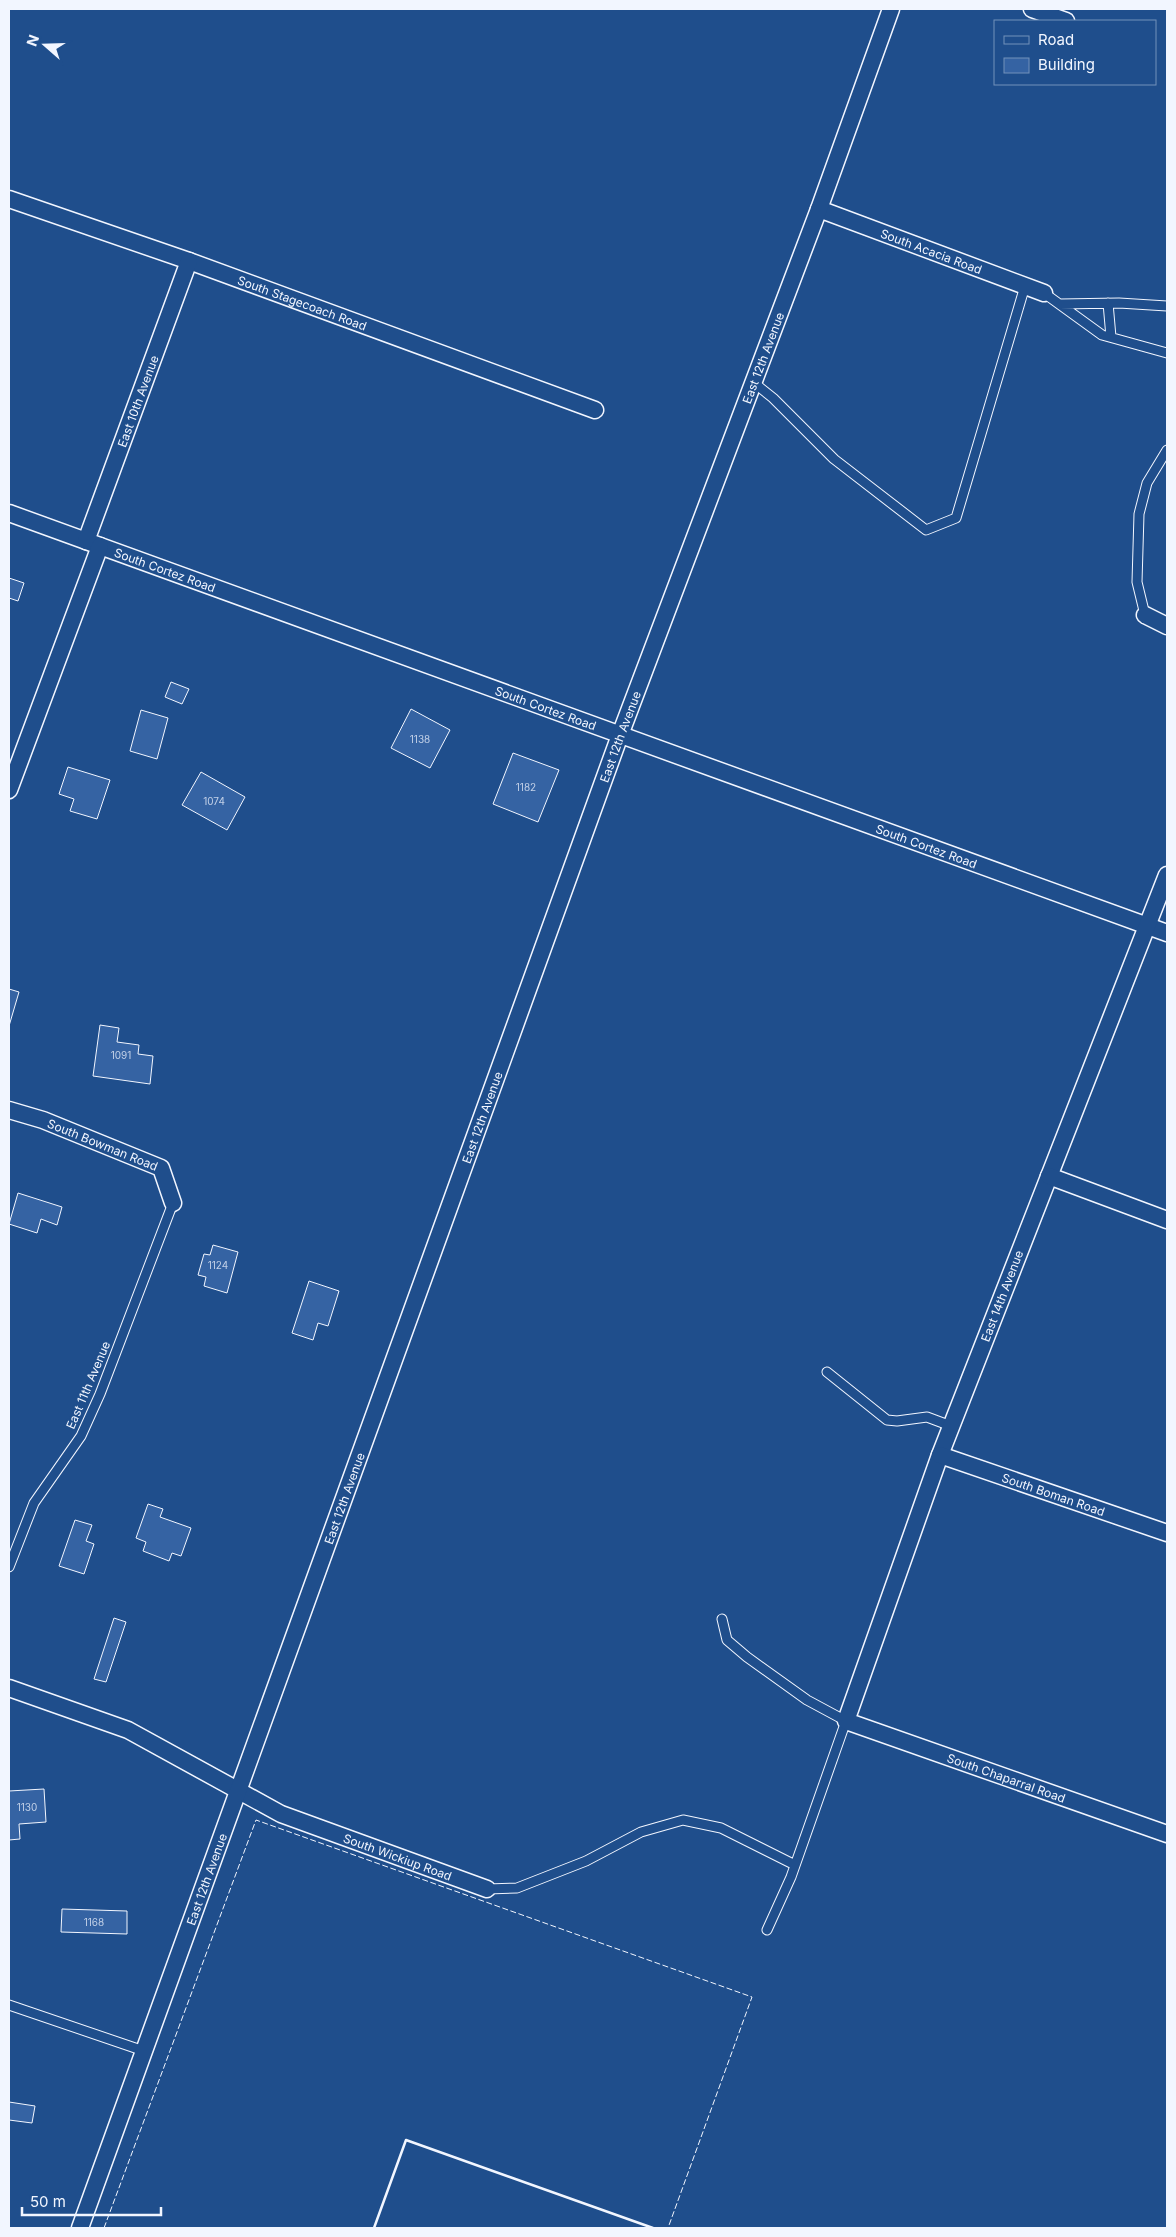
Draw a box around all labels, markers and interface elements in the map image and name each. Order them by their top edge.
north arrow [20,20,70,70]
legend [994,20,1156,85]
text: Road [1038,30,1074,49]
text: N [23,32,42,48]
text: Building [1038,55,1095,74]
street label: South Acacia Road [879,225,984,277]
street label: South Stagecoach Road [236,272,369,333]
street label: East 12th Avenue [739,310,787,406]
street label: East 10th Avenue [114,353,161,449]
street label: South Cortez Road [112,544,218,595]
street label: South Cortez Road [493,682,599,733]
street label: East 12th Avenue [596,689,643,784]
house number: 1138 [410,733,430,745]
house number: 1182 [516,781,536,793]
house number: 1074 [203,795,225,807]
street label: South Cortez Road [874,821,979,871]
house number: 1091 [111,1049,131,1061]
street label: East 12th Avenue [458,1070,505,1165]
street label: South Bowman Road [45,1115,160,1173]
street label: East 14th Avenue [978,1248,1026,1344]
house number: 1124 [208,1259,228,1271]
street label: East 11th Avenue [63,1339,113,1431]
street label: East 12th Avenue [320,1450,367,1546]
street label: South Boman Road [1000,1469,1107,1519]
street label: South Chaparral Road [945,1750,1068,1805]
house number: 1130 [17,1801,37,1813]
street label: South Wickiup Road [341,1830,454,1883]
street label: East 12th Avenue [183,1831,230,1927]
house number: 1168 [84,1916,104,1928]
scale bar [22,2184,161,2216]
text: 50 m [30,2192,66,2211]

